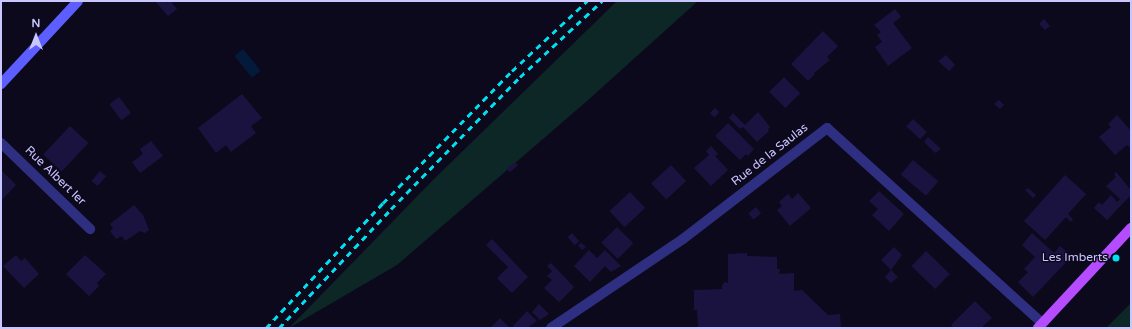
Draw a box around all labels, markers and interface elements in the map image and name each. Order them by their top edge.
north arrow [16,16,56,56]
text: N [32,17,40,30]
street label: Rue de la Saulas [729,121,811,189]
street label: Rue Albert Ier [22,143,88,209]
place label: Les Imberts [1042,251,1108,265]
marker: Les Imberts [1111,253,1121,263]

